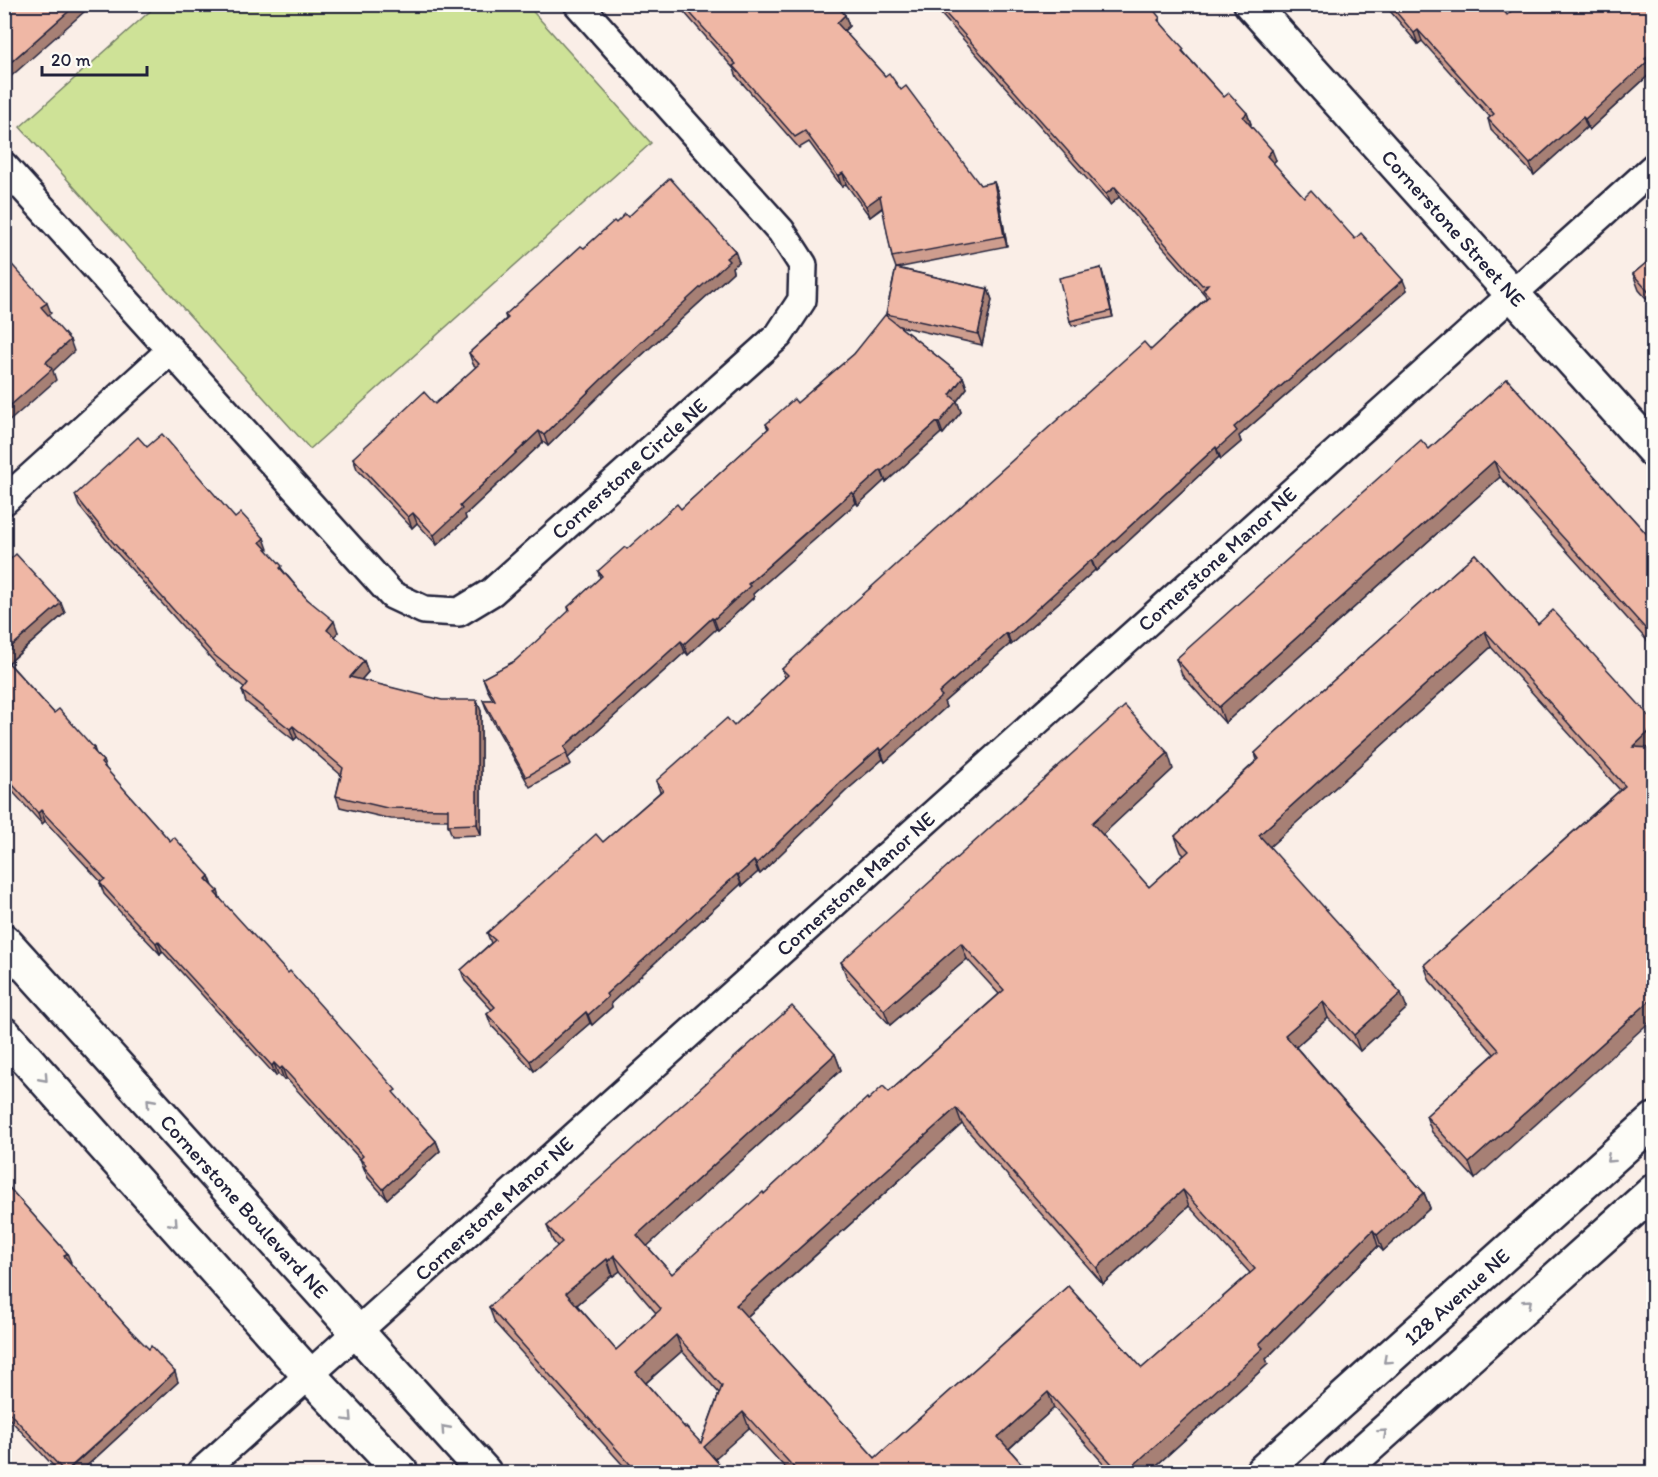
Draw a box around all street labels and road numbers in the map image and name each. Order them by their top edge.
street label: Cornerstone Street NE [1376,144,1531,312]
street label: Cornerstone Circle NE [546,392,712,545]
street label: Cornerstone Manor NE [1132,481,1301,637]
street label: Cornerstone Manor NE [771,806,940,961]
street label: Cornerstone Boulevard NE [155,1109,334,1303]
street label: Cornerstone Manor NE [409,1131,578,1286]
street label: 128 Avenue NE [1399,1243,1515,1350]

